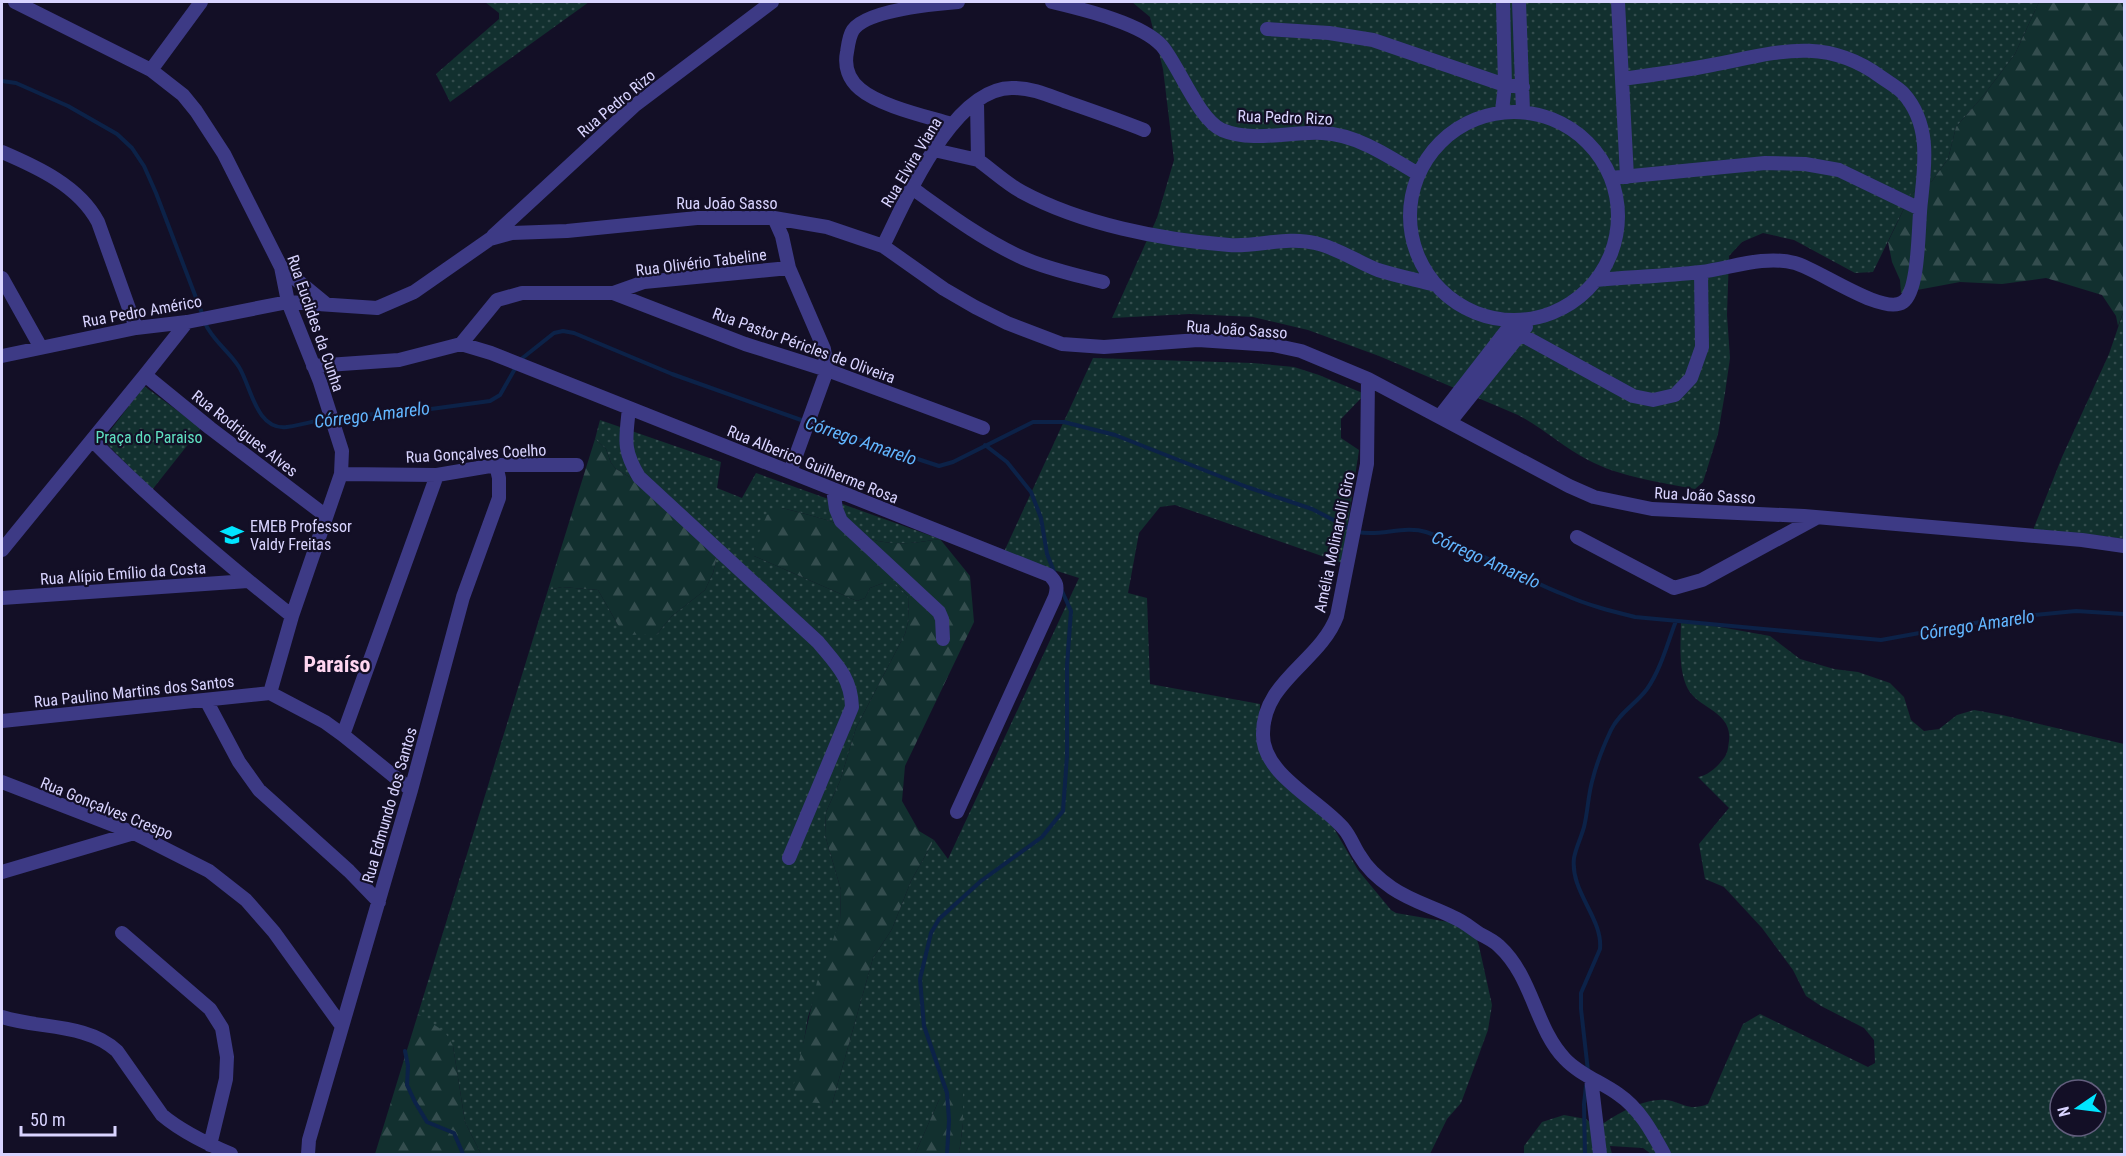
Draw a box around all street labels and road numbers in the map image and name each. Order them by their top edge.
street label: Rua Pedro Rizo [574,65,659,141]
street label: Rua Pedro Rizo [1237,106,1333,129]
street label: Rua Elvira Viana [877,114,946,211]
street label: Rua João Sasso [676,194,778,213]
street label: Rua Olivério Tabeline [634,245,768,280]
street label: Rua Euclides da Cunha [283,252,348,394]
street label: Rua Pedro Américo [81,292,203,331]
street label: Rua Pastor Péricles de Oliveira [710,304,898,387]
street label: Rua João Sasso [1186,316,1288,343]
street label: Rua Rodrigues Alves [188,386,301,481]
street label: Rua Alberico Guilherme Rosa [724,421,901,508]
street label: Rua Gonçalves Coelho [405,440,547,467]
street label: Amélia Molinarolli Giro [1310,470,1359,614]
street label: Rua João Sasso [1654,483,1756,508]
street label: Rua Alípio Emílio da Costa [39,558,207,589]
street label: Rua Paulino Martins dos Santos [33,672,235,711]
street label: Rua Edmundo dos Santos [358,725,421,885]
street label: Rua Gonçalves Crespo [38,773,176,844]

